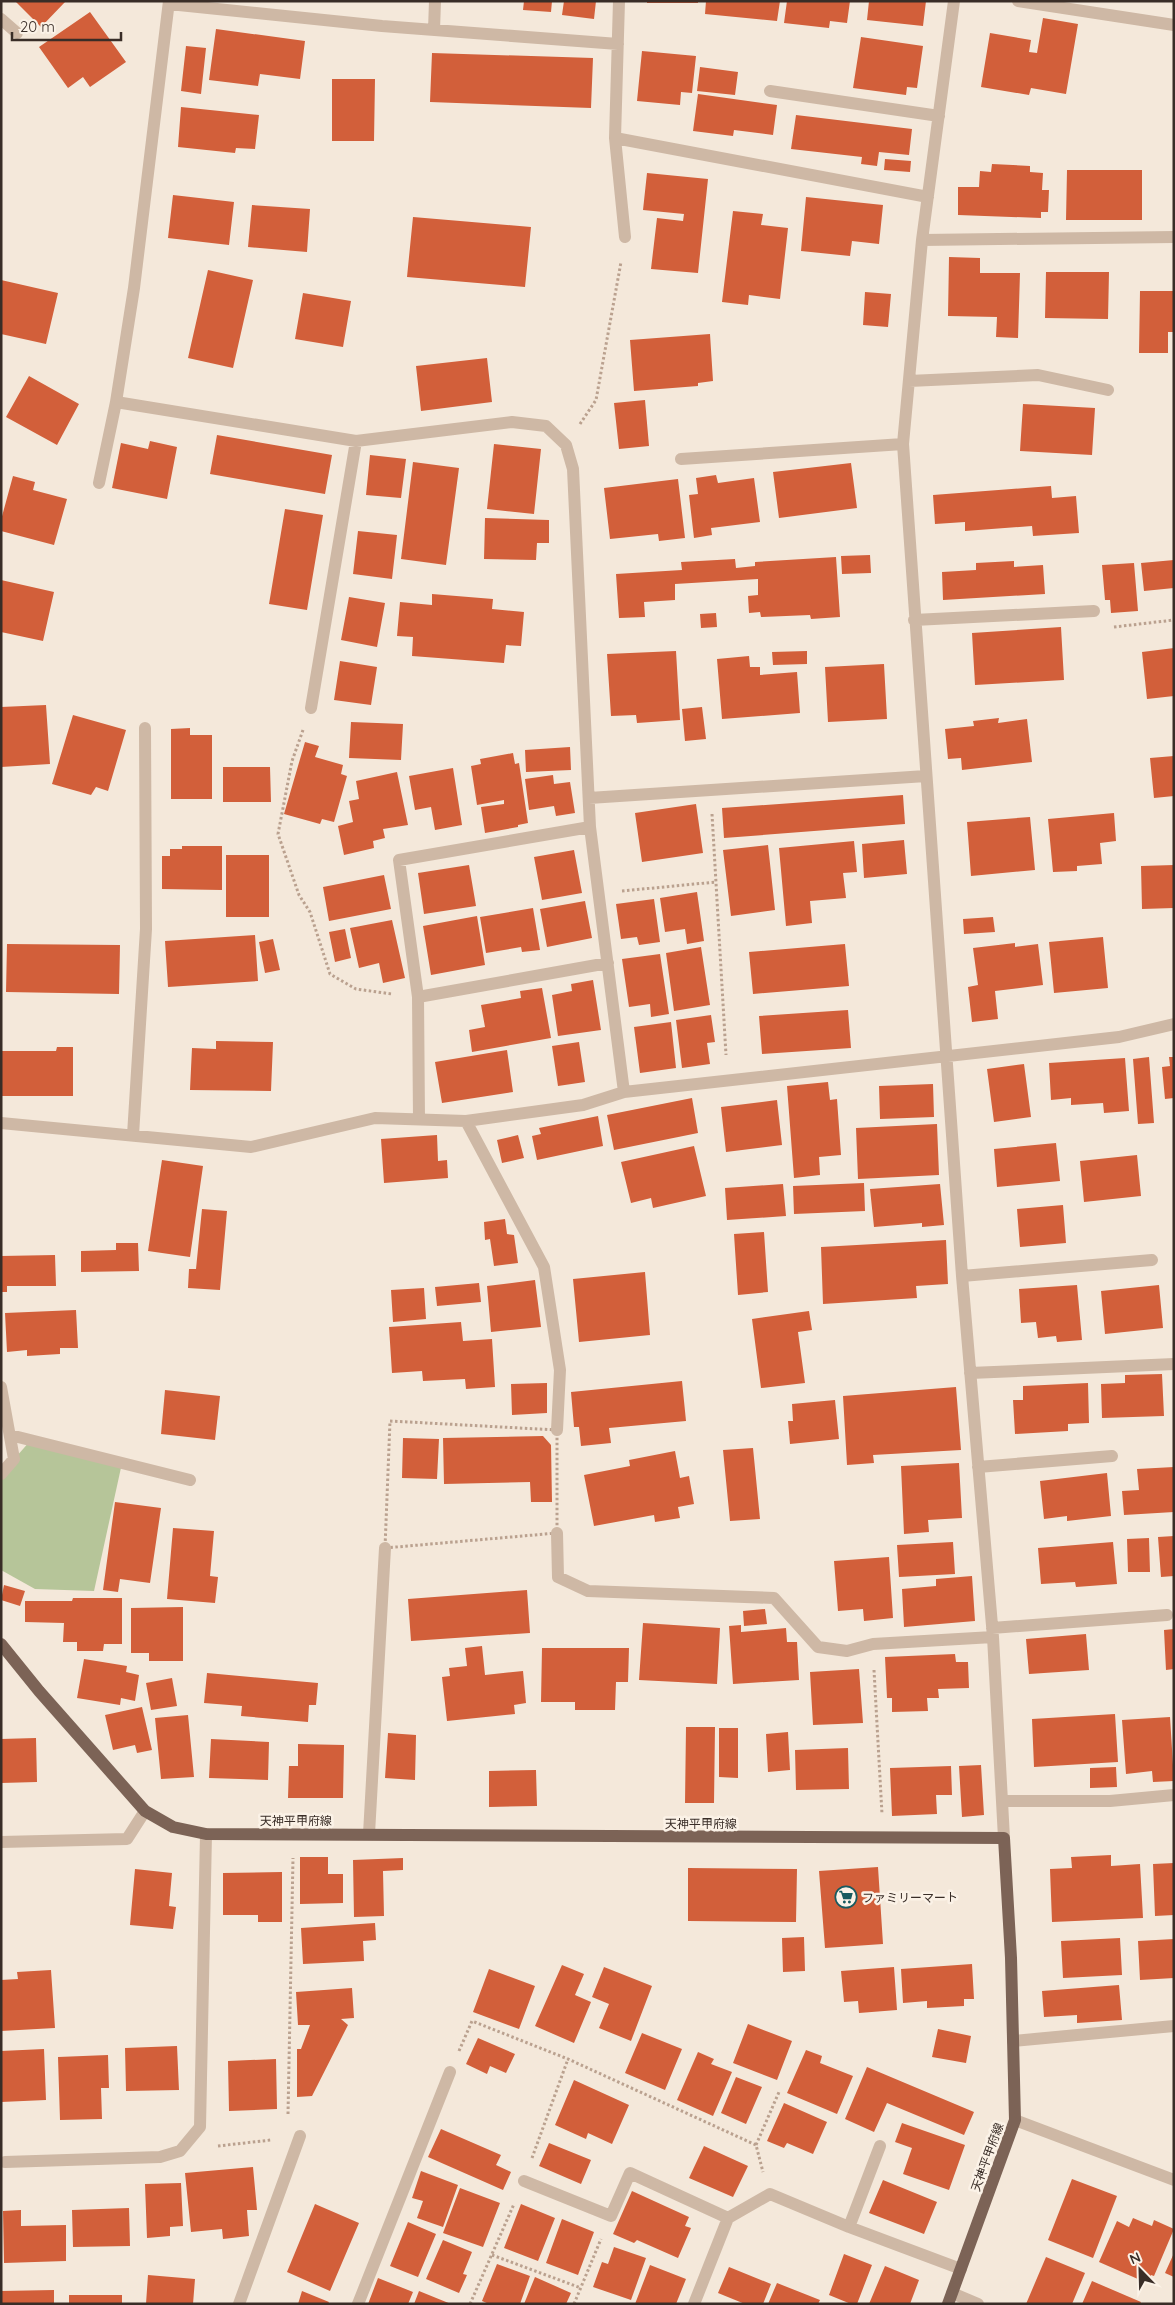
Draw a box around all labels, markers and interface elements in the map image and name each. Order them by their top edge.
scale bar [12,10,121,42]
text: 20 m [20,17,55,36]
street label: 天神平甲府線 [260,1813,332,1828]
street label: 天神平甲府線 [665,1816,737,1831]
supermarket icon: ファミリーマート [834,1885,858,1909]
place label: ファミリーマート [862,1890,958,1905]
street label: 天神平甲府線 [968,2121,1006,2193]
north arrow [1115,2245,1165,2295]
text: N [1127,2248,1143,2268]

